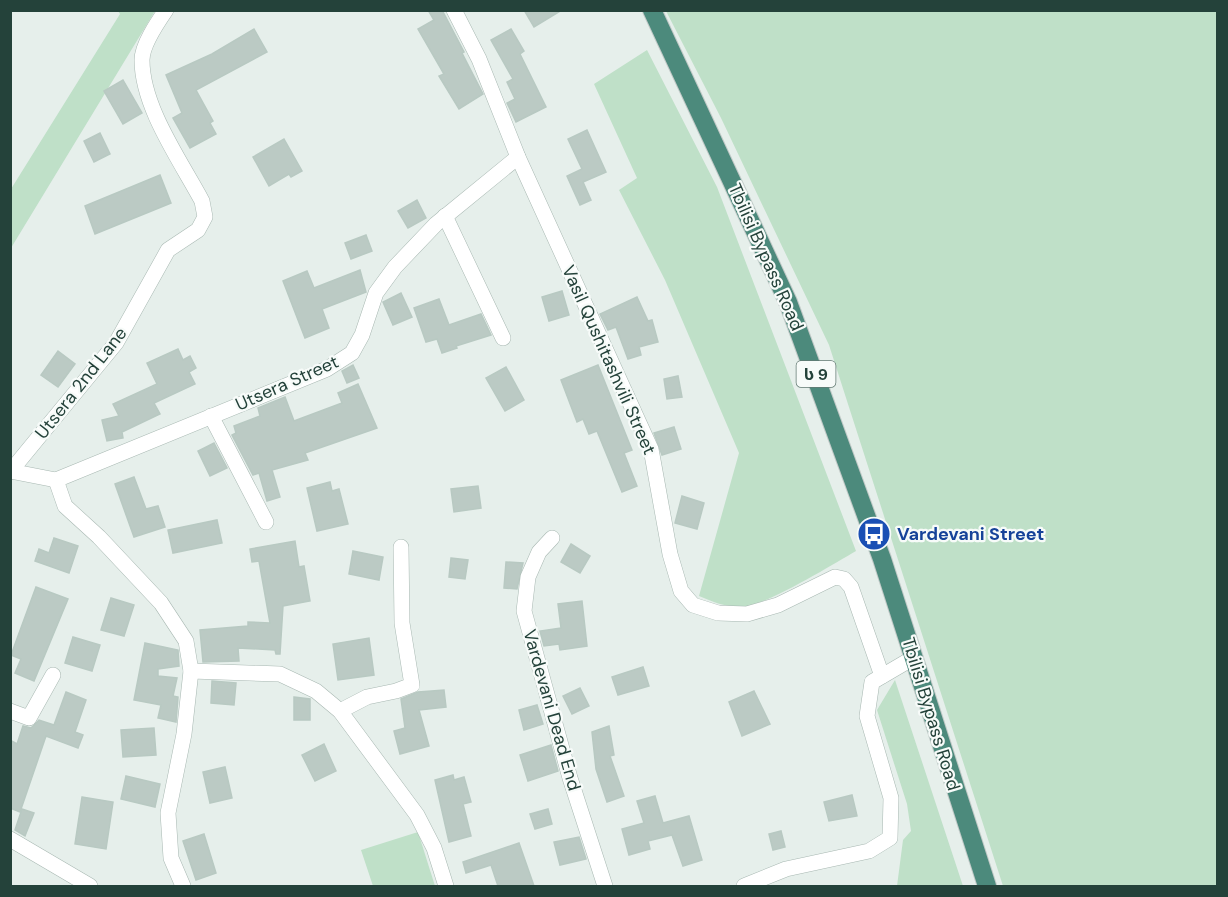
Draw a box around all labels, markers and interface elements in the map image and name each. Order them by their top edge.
street label: Tbilisi Bypass Road [723,180,809,334]
street label: Vasil Qushitashvili Street [556,262,662,458]
street label: Utsera 2nd Lane [30,322,132,444]
street label: Utsera Street [232,350,342,416]
road number: ს 9 [796,361,836,387]
bus stop icon: Vardevani Street [856,516,892,552]
place label: Vardevani Street [897,522,1044,546]
street label: Vardevani Dead End [517,627,587,793]
street label: Tbilisi Bypass Road [896,635,966,793]

